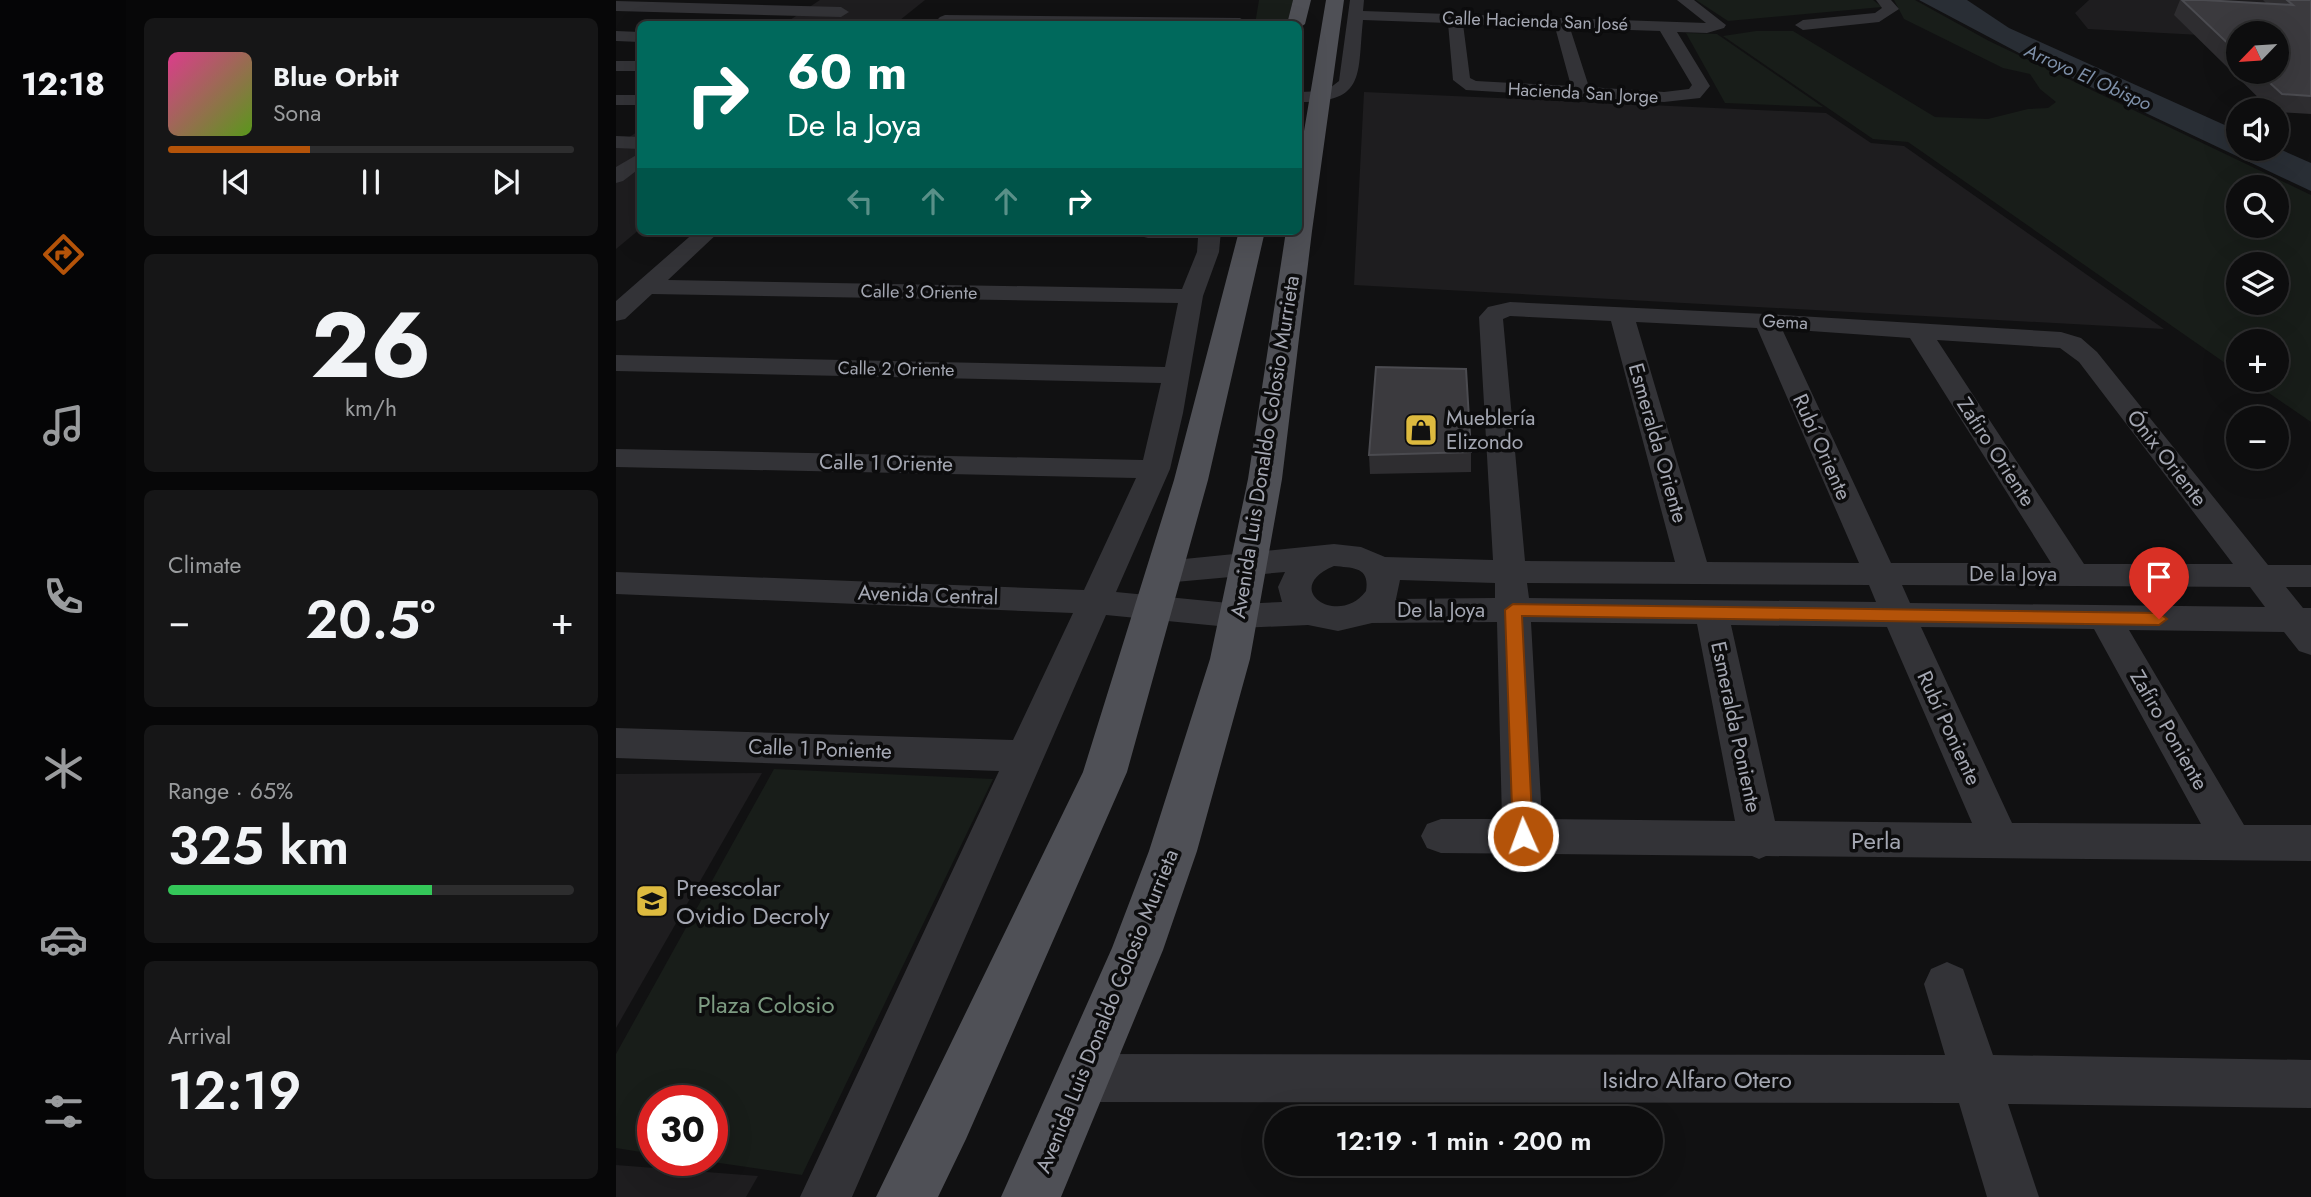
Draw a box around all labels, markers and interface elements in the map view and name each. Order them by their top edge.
street label: Calle Hacienda San José [1442,5,1628,37]
north arrow [2226,21,2289,84]
map controls [2226,21,2289,469]
text: 60 m [787,37,907,107]
water label: Arroyo El Obispo [2020,37,2156,117]
icon: right [672,49,763,140]
text: Blue Orbit [273,58,398,96]
text: 12:18 [21,61,105,107]
street label: Hacienda San Jorge [1507,76,1659,110]
text: Sona [273,96,321,130]
button: sound [2226,98,2289,161]
text: De la Joya [787,102,921,148]
icon: previous [217,163,255,201]
icon: pause [352,163,390,201]
icon: next [487,163,525,201]
button: search [2226,175,2289,238]
icon: left [841,182,879,220]
icon: ahead [914,182,952,220]
icon: ahead [987,182,1025,220]
icon: right [1060,182,1098,220]
icon: directions [39,230,88,279]
button: layers [2226,252,2289,315]
street label: Avenida Luis Donaldo Colosio Murrieta [1223,273,1307,621]
street label: Calle 3 Oriente [861,278,977,306]
text: 26 [311,280,431,411]
street label: Gema [1761,308,1809,336]
button: + [2226,329,2289,392]
street label: Calle 2 Oriente [837,355,955,383]
street label: Esmeralda Oriente [1621,360,1695,526]
street label: Rubí Oriente [1785,389,1859,505]
text: km/h [345,391,397,425]
street label: Zafiro Oriente [1949,392,2043,513]
icon: music [39,401,88,450]
place label: Mueblería Elizondo [1446,403,1535,457]
street label: Ónix Oriente [2120,403,2214,513]
button: − [2226,406,2289,469]
shop icon: Mueblería Elizondo [1402,411,1440,449]
street label: Calle 1 Oriente [819,447,953,479]
pin [2129,547,2189,619]
text: Climate [168,548,241,582]
icon: arrive [2140,558,2178,596]
street label: De la Joya [1969,559,2057,589]
icon: phone [39,572,88,621]
street label: Avenida Central [857,578,999,612]
text: 20.5° [306,582,435,658]
text: − [168,593,190,648]
text: + [551,593,574,648]
street label: De la Joya [1397,595,1485,625]
street label: Esmeralda Poniente [1703,639,1769,816]
street label: Zafiro Poniente [2122,664,2216,796]
street label: Rubí Poniente [1909,666,1989,790]
street label: Calle 1 Poniente [748,732,892,767]
icon: climate [39,744,88,793]
text: Range · 65% [168,774,293,808]
position arrow [1486,799,1560,873]
text: 325 km [168,808,349,884]
street label: Perla [1851,823,1901,858]
street label: Avenida Luis Donaldo Colosio Murrieta [1028,845,1186,1177]
place label: Preescolar Ovidio Decroly [676,870,830,933]
school or university icon: Preescolar Ovidio Decroly [633,882,671,920]
icon: car [39,915,88,964]
park label: Plaza Colosio [697,987,835,1022]
text: Arrival [168,1019,231,1053]
text: 12:19 [168,1053,301,1129]
street label: Isidro Alfaro Otero [1602,1062,1792,1097]
speed limit sign: 30 [637,1085,728,1176]
icon: filters [39,1087,88,1136]
text: 12:19 · 1 min · 200 m [1335,1122,1592,1160]

